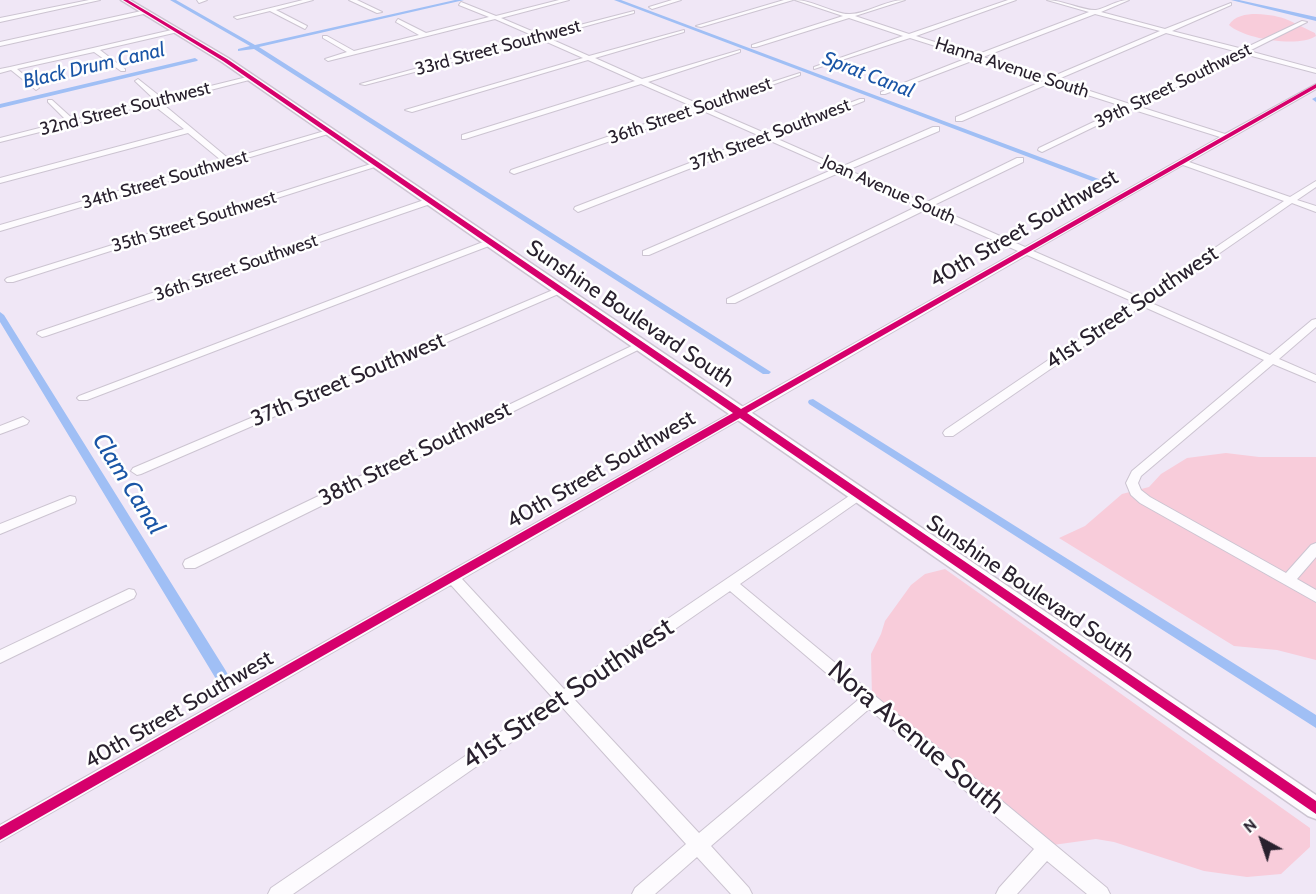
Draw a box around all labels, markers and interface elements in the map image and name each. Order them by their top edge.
street label: 33rd Street Southwest [413,16,583,80]
street label: Hanna Avenue South [932,33,1092,103]
water label: Black Drum Canal [21,38,167,94]
street label: 39th Street Southwest [1091,39,1255,133]
water label: Sprat Canal [819,47,917,103]
street label: 36th Street Southwest [605,73,775,149]
street label: 32nd Street Southwest [38,77,212,141]
street label: 37th Street Southwest [687,94,853,176]
street label: 34th Street Southwest [80,146,250,214]
street label: Joan Avenue South [819,151,959,229]
street label: 40th Street Southwest [925,164,1123,294]
street label: 35th Street Southwest [109,187,279,257]
street label: 36th Street Southwest [151,230,321,306]
street label: Sunshine Boulevard South [521,235,739,393]
street label: 41st Street Southwest [1041,241,1223,375]
street label: 37th Street Southwest [247,327,449,433]
street label: 38th Street Southwest [315,396,515,512]
street label: 40th Street Southwest [502,405,700,535]
water label: Clam Canal [86,428,170,540]
street label: Sunshine Boulevard South [921,510,1139,668]
street label: 41st Street Southwest [456,611,680,777]
street label: 40th Street Southwest [80,645,278,775]
street label: Nora Avenue South [821,655,1011,821]
north arrow [1232,810,1292,870]
text: N [1240,815,1261,837]

